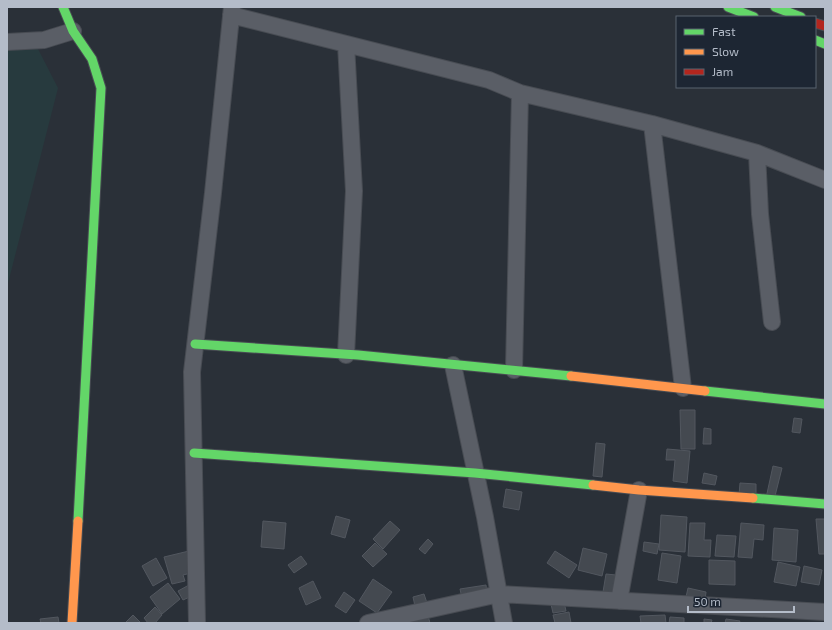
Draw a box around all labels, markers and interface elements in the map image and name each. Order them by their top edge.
legend [676,16,816,88]
text: Fast [712,24,736,38]
text: Slow [712,44,739,58]
text: Jam [712,64,733,78]
scale bar [688,588,794,614]
text: 50 m [694,594,721,608]

